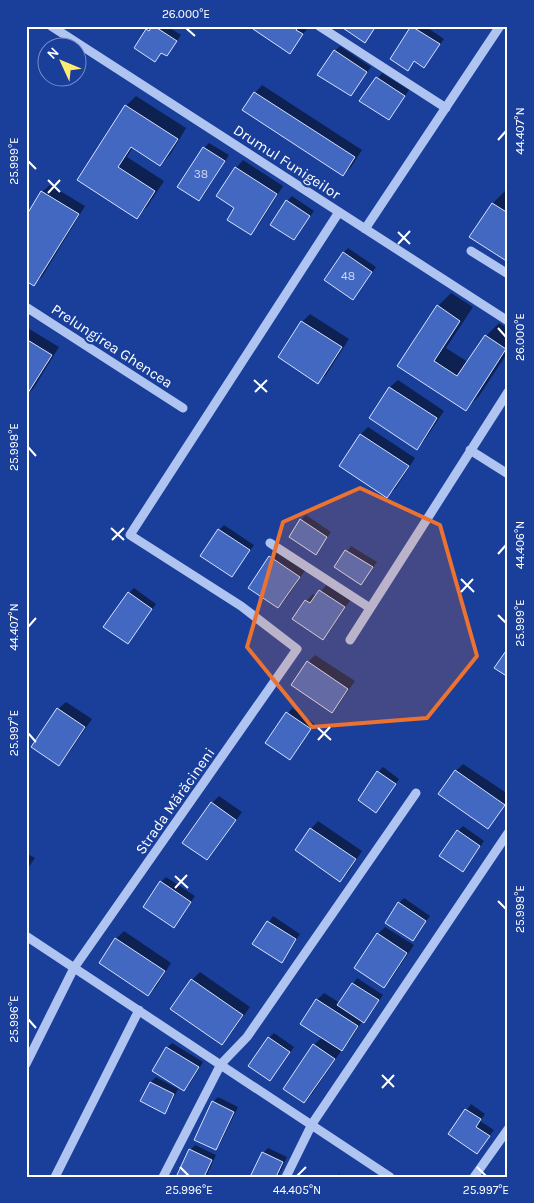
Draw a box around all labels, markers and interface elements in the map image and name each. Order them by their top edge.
text: 26.000°E [162,7,210,21]
north arrow [38,38,88,88]
text: N [43,44,63,63]
text: 44.407°N [513,107,527,155]
street label: Drumul Funigeilor [230,121,344,204]
text: 25.999°E [7,137,21,185]
house number: 38 [194,167,208,181]
house number: 48 [341,269,355,283]
street label: Prelungirea Ghencea [48,300,176,392]
text: 26.000°E [513,313,527,361]
text: 25.998°E [7,423,21,471]
text: 44.406°N [513,521,527,569]
text: 25.999°E [513,599,527,647]
text: 44.407°N [7,603,21,651]
text: 25.997°E [7,710,21,756]
street label: Strada Mărăcineni [131,744,219,858]
text: 25.998°E [513,885,527,933]
text: 25.996°E [7,995,21,1043]
text: 25.996°E [165,1183,213,1197]
text: 44.405°N [273,1183,321,1197]
text: 25.997°E [463,1183,509,1197]

